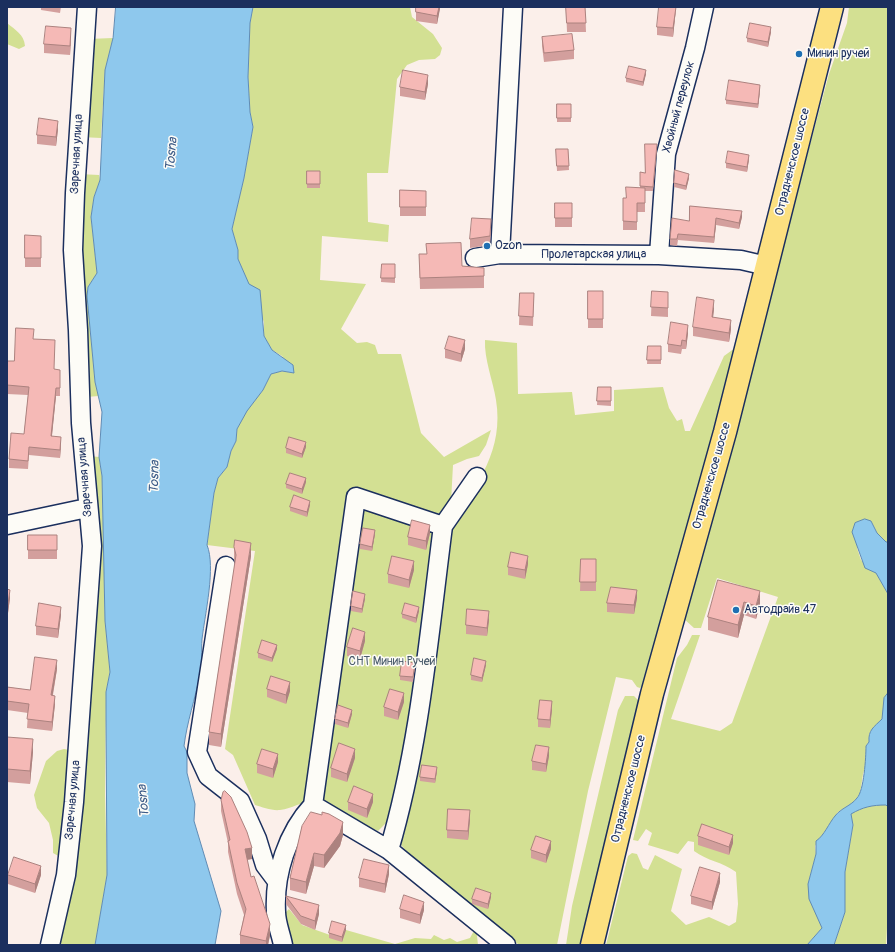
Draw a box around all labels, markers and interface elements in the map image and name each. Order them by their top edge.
place label: Минин ручей [807,47,869,61]
marker: Минин ручей [794,49,804,59]
street label: Хвойный переулок [660,60,698,154]
street label: Отрадненское шоссе [773,107,813,217]
street label: Заречная улица [68,114,86,194]
water label: Tosna [163,137,181,171]
place label: Ozon [495,239,522,253]
marker: Ozon [482,241,492,251]
street label: Пролетарская улица [542,248,646,262]
street label: Отрадненское шоссе [690,421,734,531]
street label: Заречная улица [74,436,96,518]
water label: Tosna [147,460,163,494]
place label: Автодрайв 47 [744,603,816,617]
marker: Автодрайв 47 [731,605,741,615]
park label: СНТ Минин Ручей [349,655,435,669]
street label: Отрадненское шоссе [609,734,649,844]
street label: Заречная улица [62,759,84,841]
water label: Tosna [135,784,153,818]

